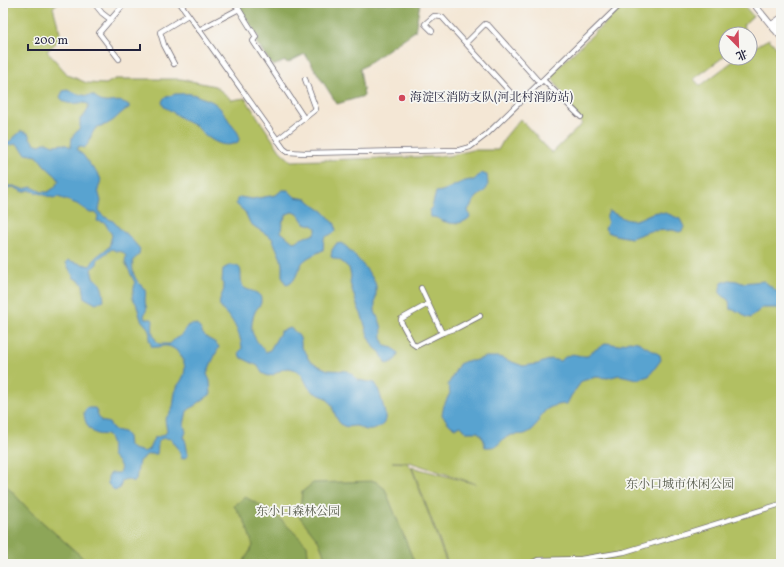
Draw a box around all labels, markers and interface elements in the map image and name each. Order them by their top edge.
scale bar [28,26,140,52]
north arrow [718,26,758,66]
text: 200 m [34,33,68,49]
text: 北 [733,45,749,63]
place label: 海淀区消防支队(河北村消防站) [410,90,573,106]
marker: 海淀区消防支队(河北村消防站) [397,93,407,103]
park label: 东小口城市休闲公园 [626,477,734,493]
park label: 东小口森林公园 [256,504,340,520]

